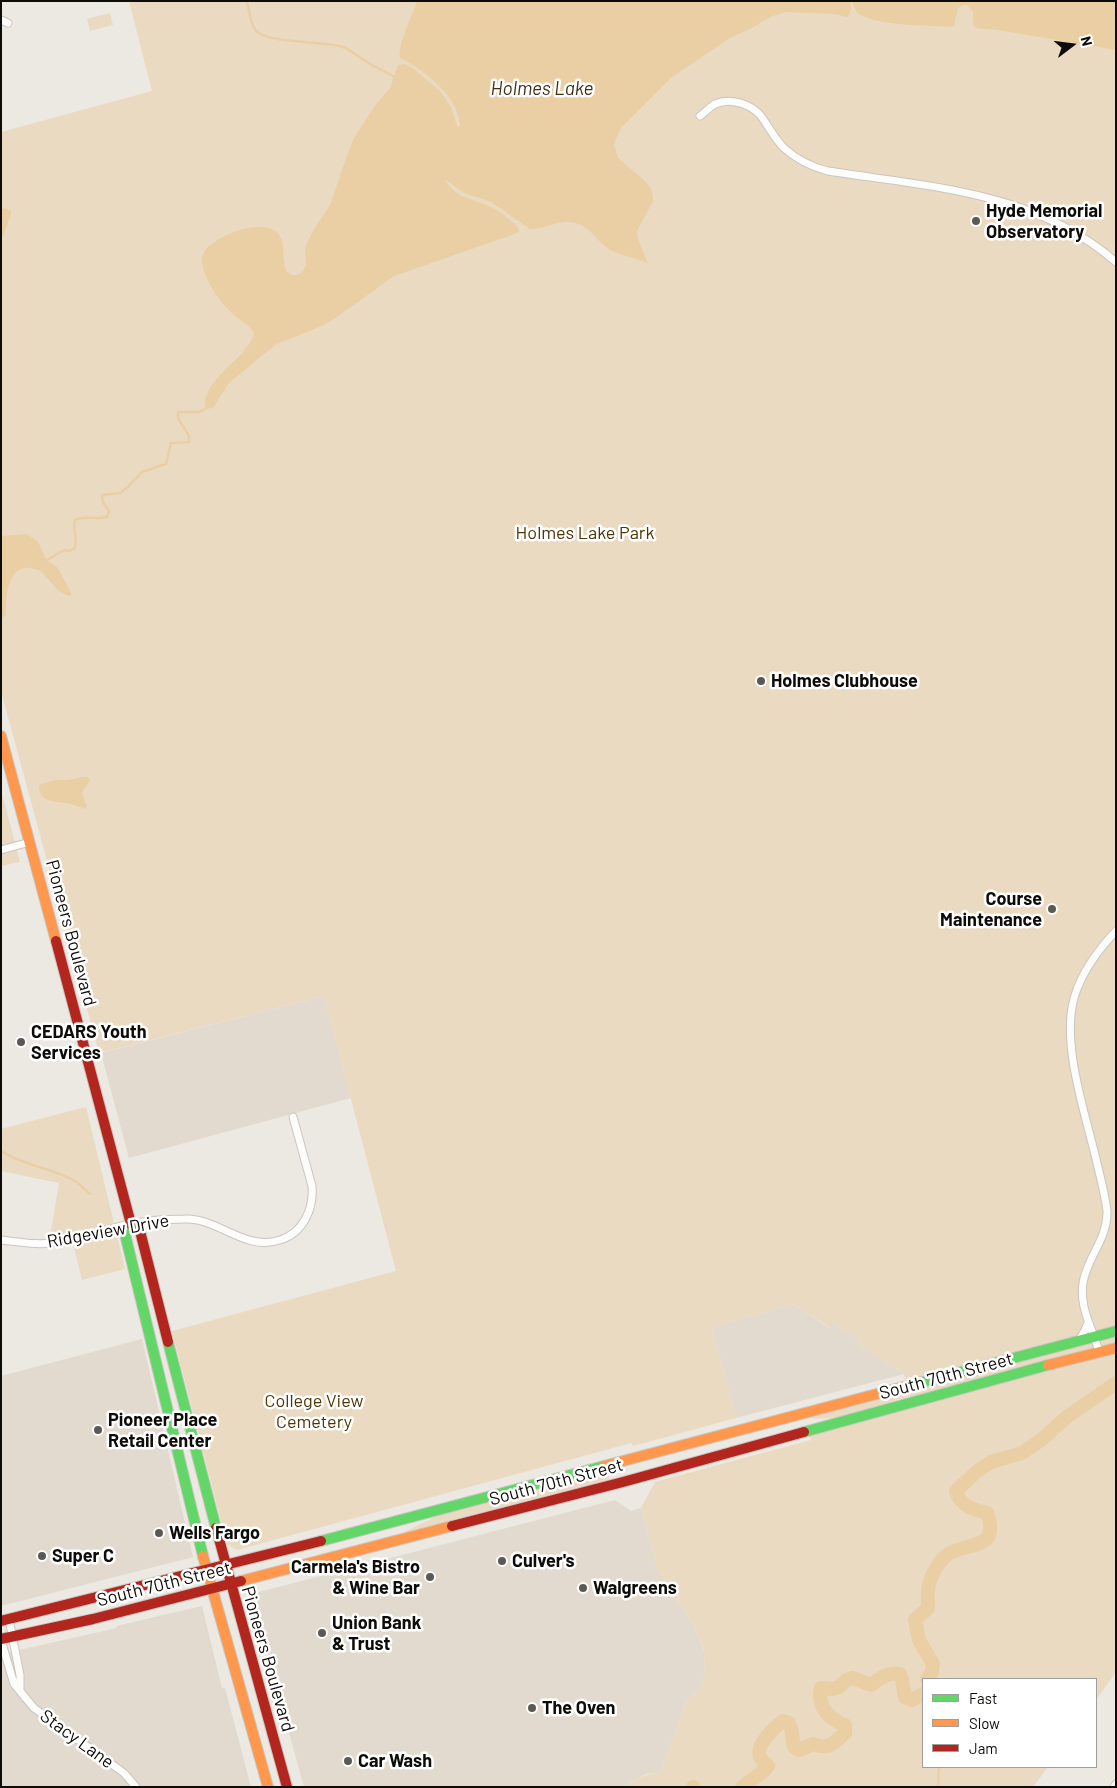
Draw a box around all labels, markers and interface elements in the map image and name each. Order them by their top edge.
north arrow [1047,20,1097,70]
text: N [1078,34,1096,48]
water label: Holmes Lake [491,78,593,100]
place label: Hyde Memorial Observatory [986,200,1102,242]
marker: Hyde Memorial Observatory [970,215,982,227]
park label: Holmes Lake Park [516,522,654,544]
place label: Holmes Clubhouse [771,670,918,692]
marker: Holmes Clubhouse [755,675,767,687]
street label: Pioneers Boulevard [41,857,101,1009]
place label: Course Maintenance [940,888,1042,931]
marker: Course Maintenance [1046,903,1058,915]
place label: CEDARS Youth Services [31,1021,147,1064]
marker: CEDARS Youth Services [15,1036,27,1048]
street label: Ridgeview Drive [45,1210,171,1252]
street label: South 70th Street [877,1348,1015,1404]
park label: College View Cemetery [265,1390,363,1432]
place label: Pioneer Place Retail Center [108,1409,217,1452]
marker: Pioneer Place Retail Center [92,1424,104,1436]
street label: South 70th Street [487,1454,625,1510]
place label: Wells Fargo [169,1522,260,1544]
marker: Wells Fargo [153,1527,165,1539]
place label: Super C [52,1545,114,1567]
marker: Super C [36,1550,48,1562]
place label: Culver's [512,1550,575,1572]
marker: Culver's [496,1555,508,1567]
place label: Carmela's Bistro & Wine Bar [291,1556,420,1598]
street label: South 70th Street [95,1557,233,1611]
marker: Carmela's Bistro & Wine Bar [424,1571,436,1583]
place label: Walgreens [593,1577,677,1599]
marker: Walgreens [577,1582,589,1594]
street label: Pioneers Boulevard [237,1584,299,1734]
place label: Union Bank & Trust [332,1612,421,1655]
marker: Union Bank & Trust [316,1627,328,1639]
legend [922,1678,1097,1768]
text: Fast [969,1689,997,1707]
place label: The Oven [542,1697,615,1719]
marker: The Oven [526,1702,538,1714]
street label: Stacy Lane [36,1705,118,1773]
text: Slow [969,1714,1000,1732]
text: Jam [969,1739,998,1757]
place label: Car Wash [358,1750,432,1772]
marker: Car Wash [342,1755,354,1767]

